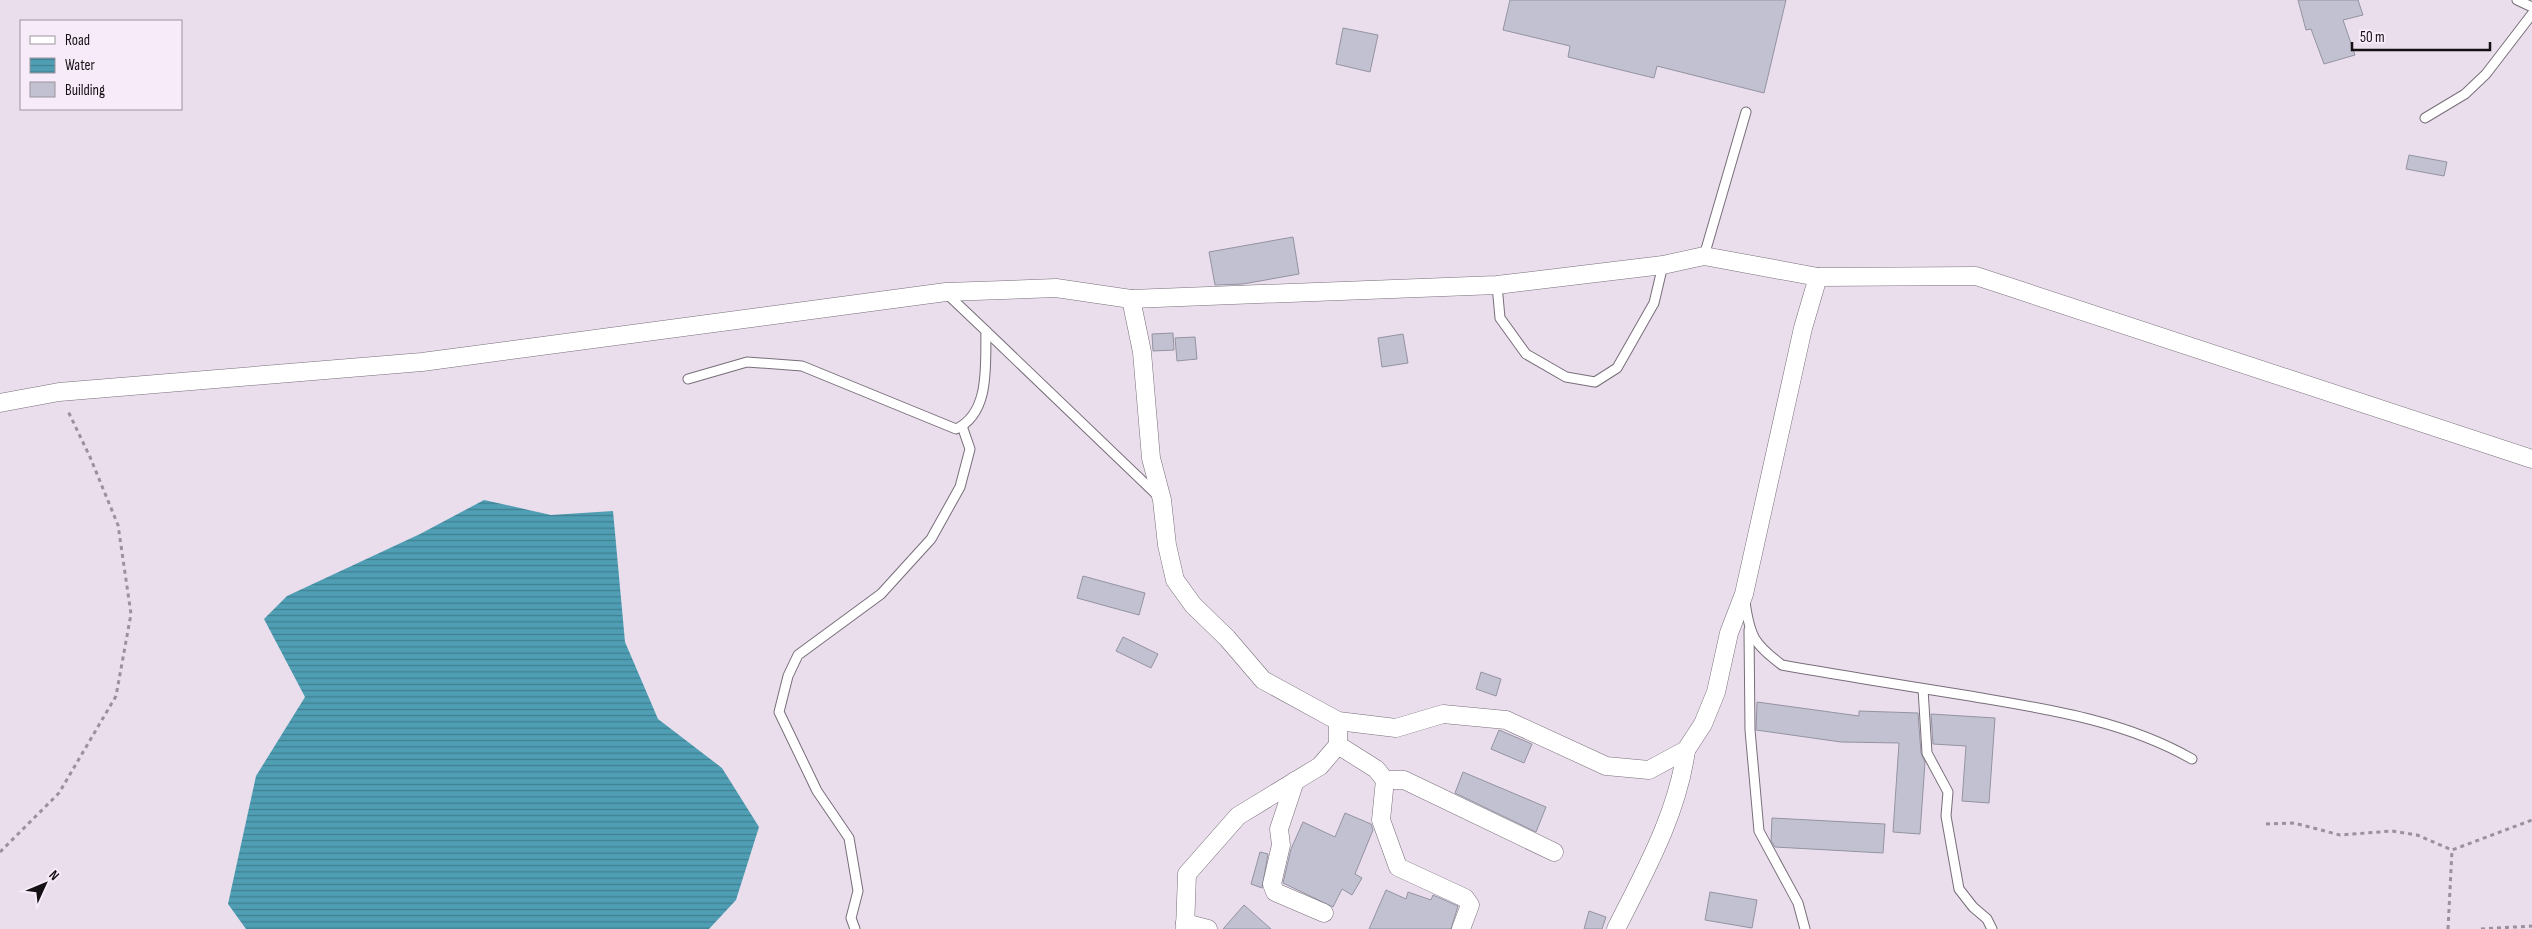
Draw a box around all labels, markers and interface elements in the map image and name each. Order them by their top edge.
legend [20,20,182,110]
scale bar [2352,20,2490,52]
text: 50 m [2360,28,2385,47]
text: Road [65,31,90,50]
text: Water [65,56,96,75]
text: Building [65,81,105,100]
north arrow [20,859,70,909]
text: N [45,867,63,884]

